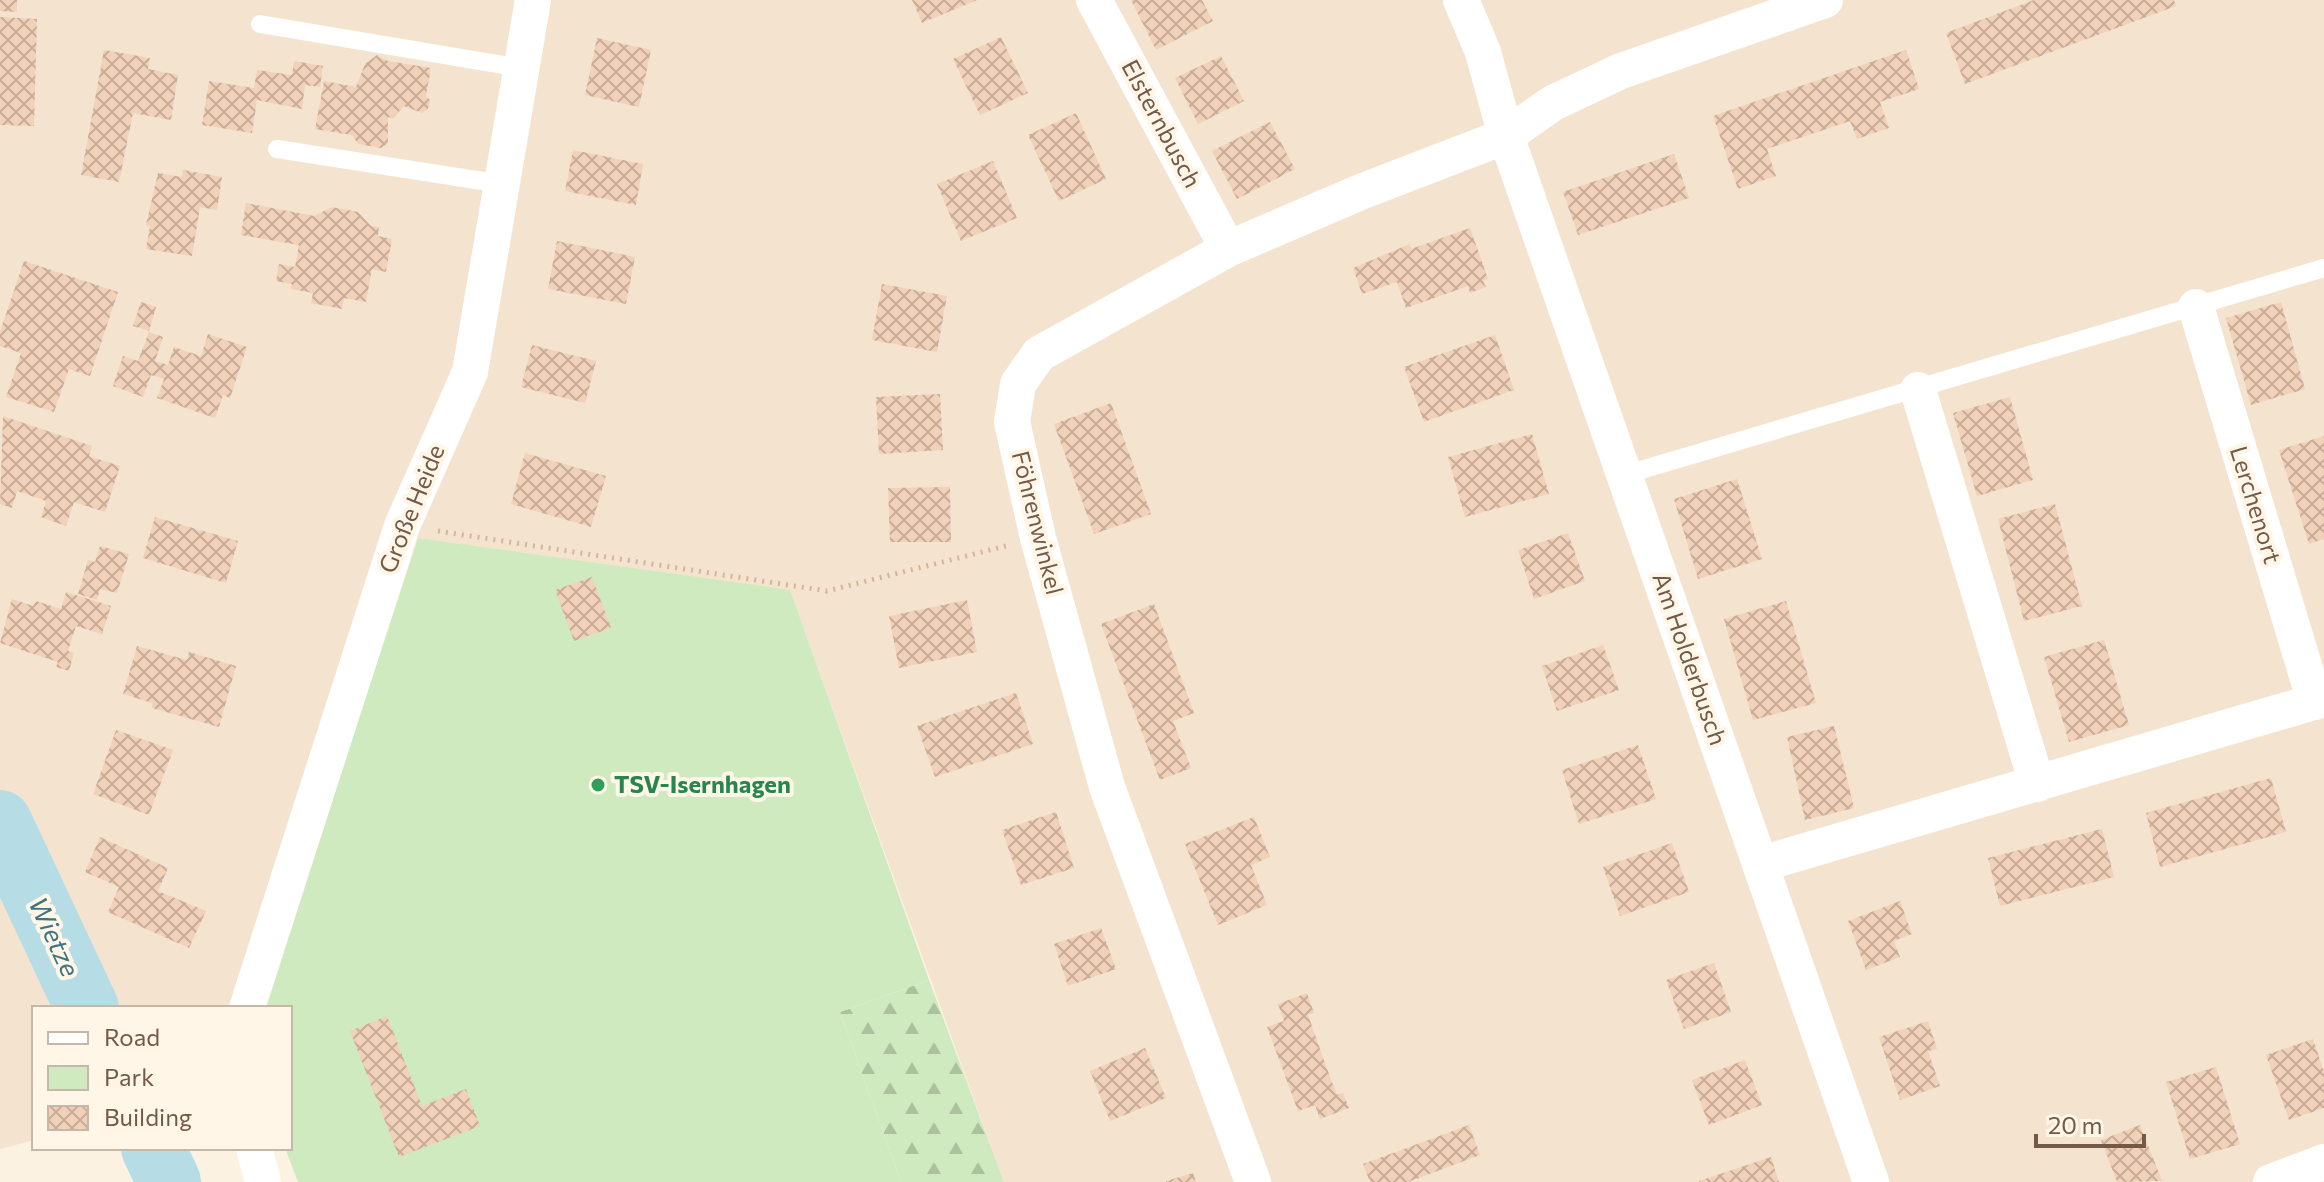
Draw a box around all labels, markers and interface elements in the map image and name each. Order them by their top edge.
street label: Elsternbusch [1116,54,1208,192]
street label: Große Heide [372,440,450,577]
street label: Lerchenort [2225,442,2288,567]
street label: Föhrenwinkel [1007,448,1070,597]
street label: Am Holderbusch [1647,568,1734,749]
place label: TSV-Isernhagen [614,769,791,798]
marker: TSV-Isernhagen [589,776,607,794]
water label: Wietze [24,892,87,981]
legend [32,1006,292,1150]
text: Road [104,1022,160,1051]
text: Park [104,1062,154,1091]
scale bar [2036,1098,2144,1148]
text: Building [104,1102,192,1131]
text: 20 m [2048,1110,2102,1139]

